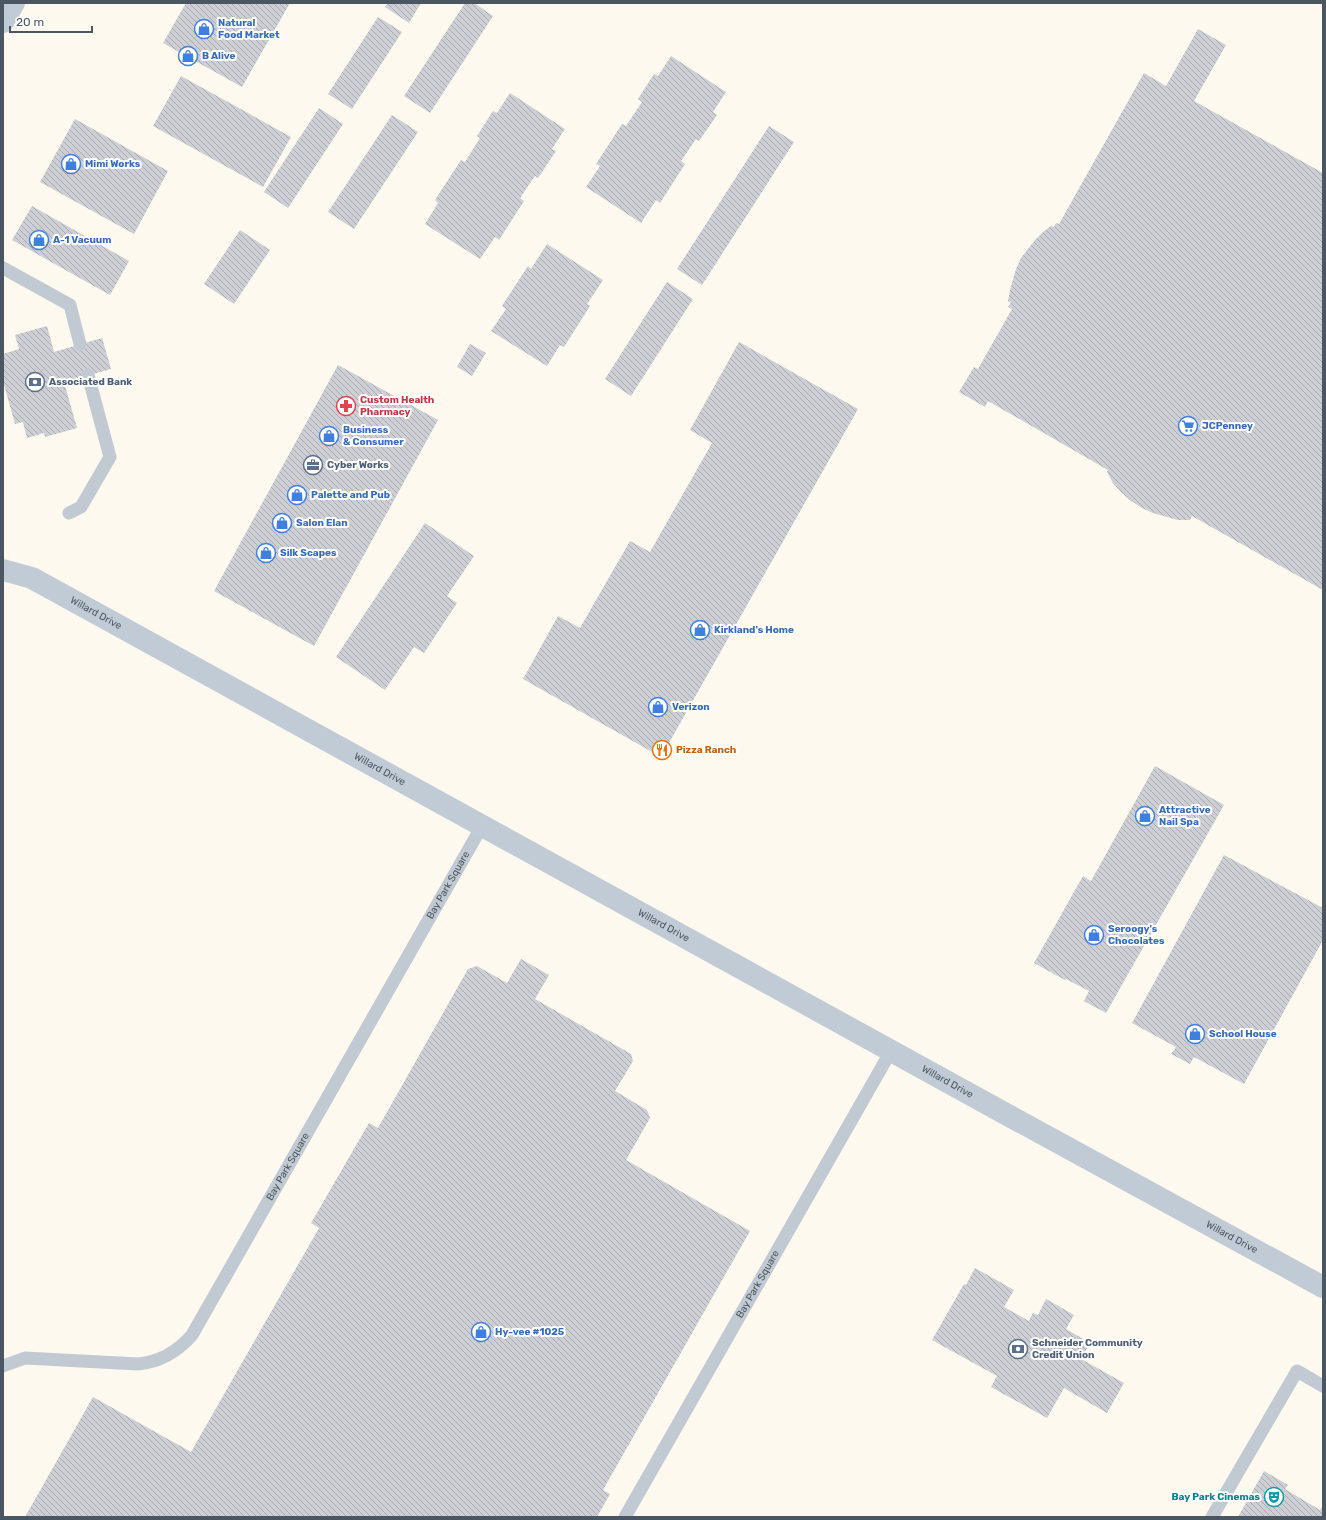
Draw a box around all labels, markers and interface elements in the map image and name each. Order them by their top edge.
scale bar [10,8,92,34]
text: 20 m [16,15,44,29]
place label: Natural Food Market [218,17,280,41]
shop icon: Natural Food Market [193,18,215,40]
shop icon: B Alive [177,45,199,67]
place label: B Alive [202,50,236,62]
shop icon: Mimi Works [60,153,82,175]
place label: Mimi Works [85,158,141,170]
shop icon: A-1 Vacuum [28,229,50,251]
place label: A-1 Vacuum [53,234,111,246]
bank icon: Associated Bank [24,371,46,393]
place label: Associated Bank [49,376,132,388]
place label: Custom Health Pharmacy [360,394,434,418]
pharmacy icon: Custom Health Pharmacy [335,395,357,417]
supermarket icon: JCPenney [1177,415,1199,437]
place label: JCPenney [1202,420,1253,432]
place label: Business & Consumer [343,424,404,448]
shop icon: Business & Consumer [318,425,340,447]
office icon: Cyber Works [302,454,324,476]
place label: Cyber Works [327,459,389,471]
shop icon: Palette and Pub [286,484,308,506]
place label: Palette and Pub [311,489,390,501]
shop icon: Salon Elan [271,512,293,534]
place label: Salon Elan [296,517,348,529]
shop icon: Silk Scapes [255,542,277,564]
place label: Silk Scapes [280,547,337,559]
street label: Willard Drive [68,594,124,632]
shop icon: Kirkland's Home [689,619,711,641]
place label: Kirkland's Home [714,624,794,636]
shop icon: Verizon [647,696,669,718]
place label: Verizon [672,701,710,713]
restaurant icon: Pizza Ranch [651,739,673,761]
place label: Pizza Ranch [676,744,736,756]
street label: Willard Drive [352,750,408,789]
place label: Attractive Nail Spa [1159,804,1211,828]
shop icon: Attractive Nail Spa [1134,805,1156,827]
street label: Bay Park Square [424,849,472,921]
street label: Willard Drive [636,907,692,945]
place label: Seroogy's Chocolates [1108,923,1165,947]
shop icon: Seroogy's Chocolates [1083,924,1105,946]
shop icon: School House [1184,1023,1206,1045]
place label: School House [1209,1028,1277,1040]
street label: Willard Drive [920,1063,976,1101]
street label: Bay Park Square [264,1130,312,1203]
street label: Willard Drive [1204,1218,1260,1256]
street label: Bay Park Square [734,1248,782,1320]
shop icon: Hy-vee #1025 [470,1321,492,1343]
place label: Hy-vee #1025 [495,1326,565,1338]
place label: Schneider Community Credit Union [1032,1337,1143,1361]
bank icon: Schneider Community Credit Union [1007,1338,1029,1360]
theatre icon: Bay Park Cinemas [1263,1486,1285,1508]
place label: Bay Park Cinemas [1172,1491,1260,1503]

